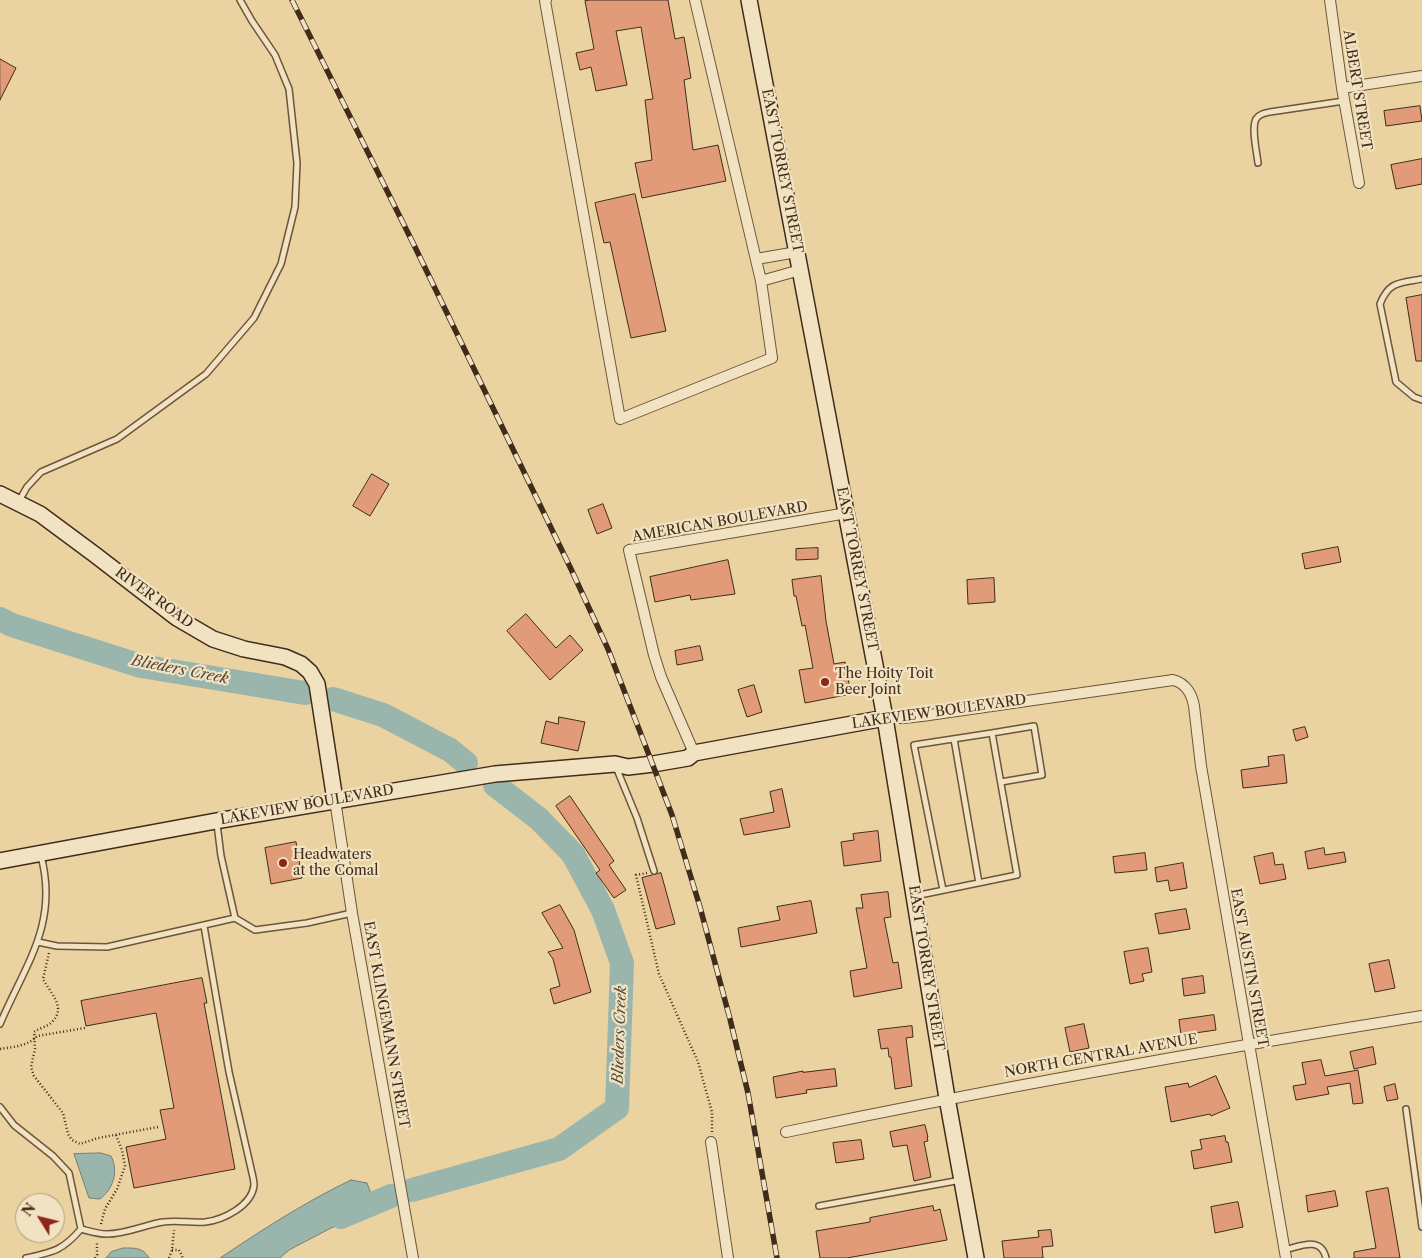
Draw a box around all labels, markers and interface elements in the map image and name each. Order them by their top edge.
street label: ALBERT STREET [1339,28,1375,152]
street label: EAST TORREY STREET [758,87,806,255]
street label: EAST TORREY STREET [833,485,881,653]
street label: AMERICAN BOULEVARD [631,498,809,546]
street label: RIVER ROAD [112,564,196,632]
water label: Blieders Creek [130,652,230,688]
place label: The Hoity Toit Beer Joint [835,666,934,699]
marker: The Hoity Toit Beer Joint [819,676,831,688]
street label: LAKEVIEW BOULEVARD [851,691,1027,733]
street label: LAKEVIEW BOULEVARD [219,781,395,829]
place label: Headwaters at the Comal [293,847,378,880]
marker: Headwaters at the Comal [277,857,289,869]
street label: EAST TORREY STREET [905,884,947,1052]
street label: EAST AUSTIN STREET [1227,887,1271,1049]
street label: EAST KLINGEMANN STREET [359,920,413,1130]
water label: Blieders Creek [609,985,631,1085]
street label: NORTH CENTRAL AVENUE [1003,1031,1199,1081]
north arrow [15,1193,65,1243]
text: N [18,1200,40,1220]

